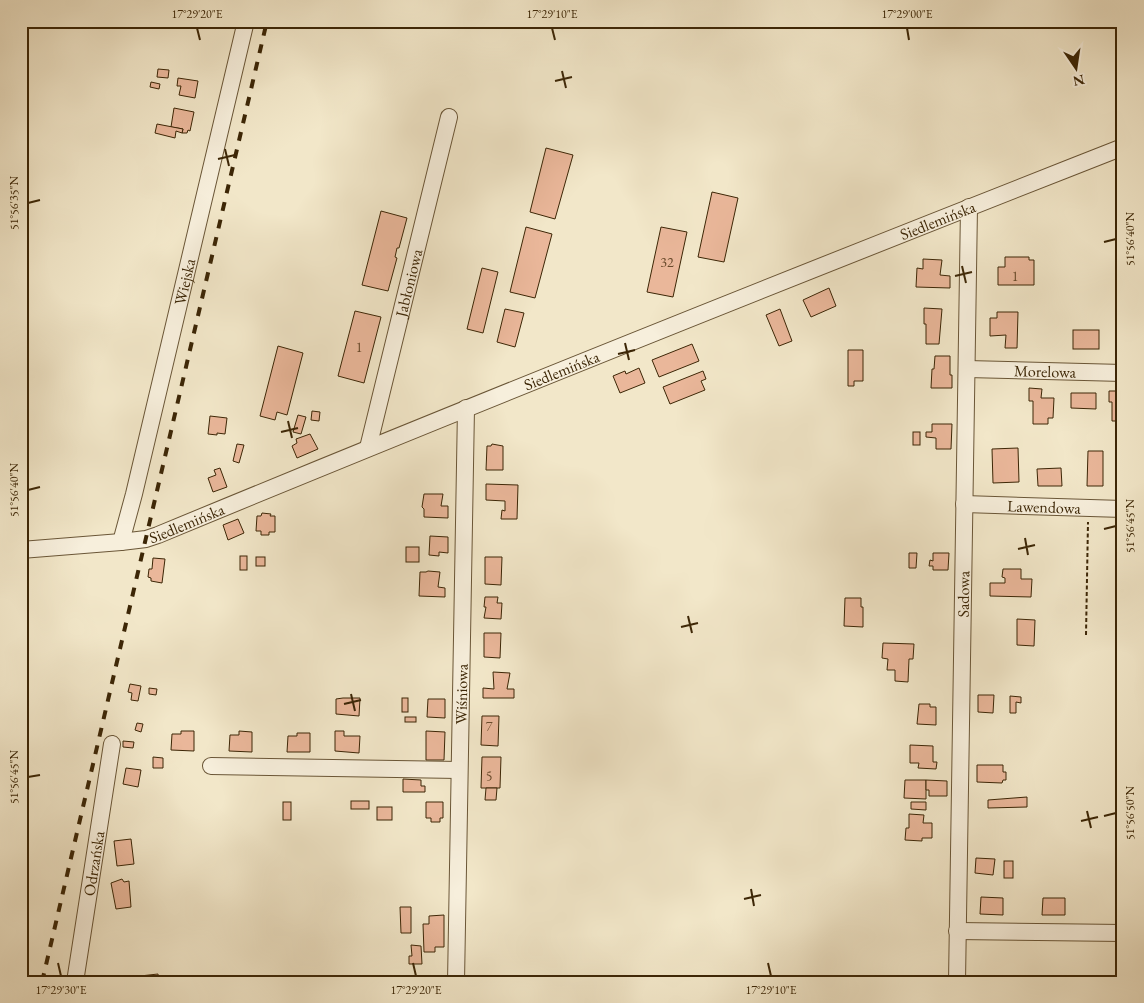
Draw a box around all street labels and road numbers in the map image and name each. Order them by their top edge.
street label: Siedlemińska [897,195,979,245]
street label: Jabłoniowa [389,246,427,321]
street label: Wiejska [169,256,200,307]
street label: Siedlemińska [521,345,603,395]
street label: Morelowa [1014,360,1077,382]
street label: Lawendowa [1007,495,1082,518]
street label: Siedlemińska [146,498,228,548]
street label: Sadowa [952,570,974,618]
street label: Wiśniowa [450,663,472,725]
street label: Odrzańska [78,829,109,897]

